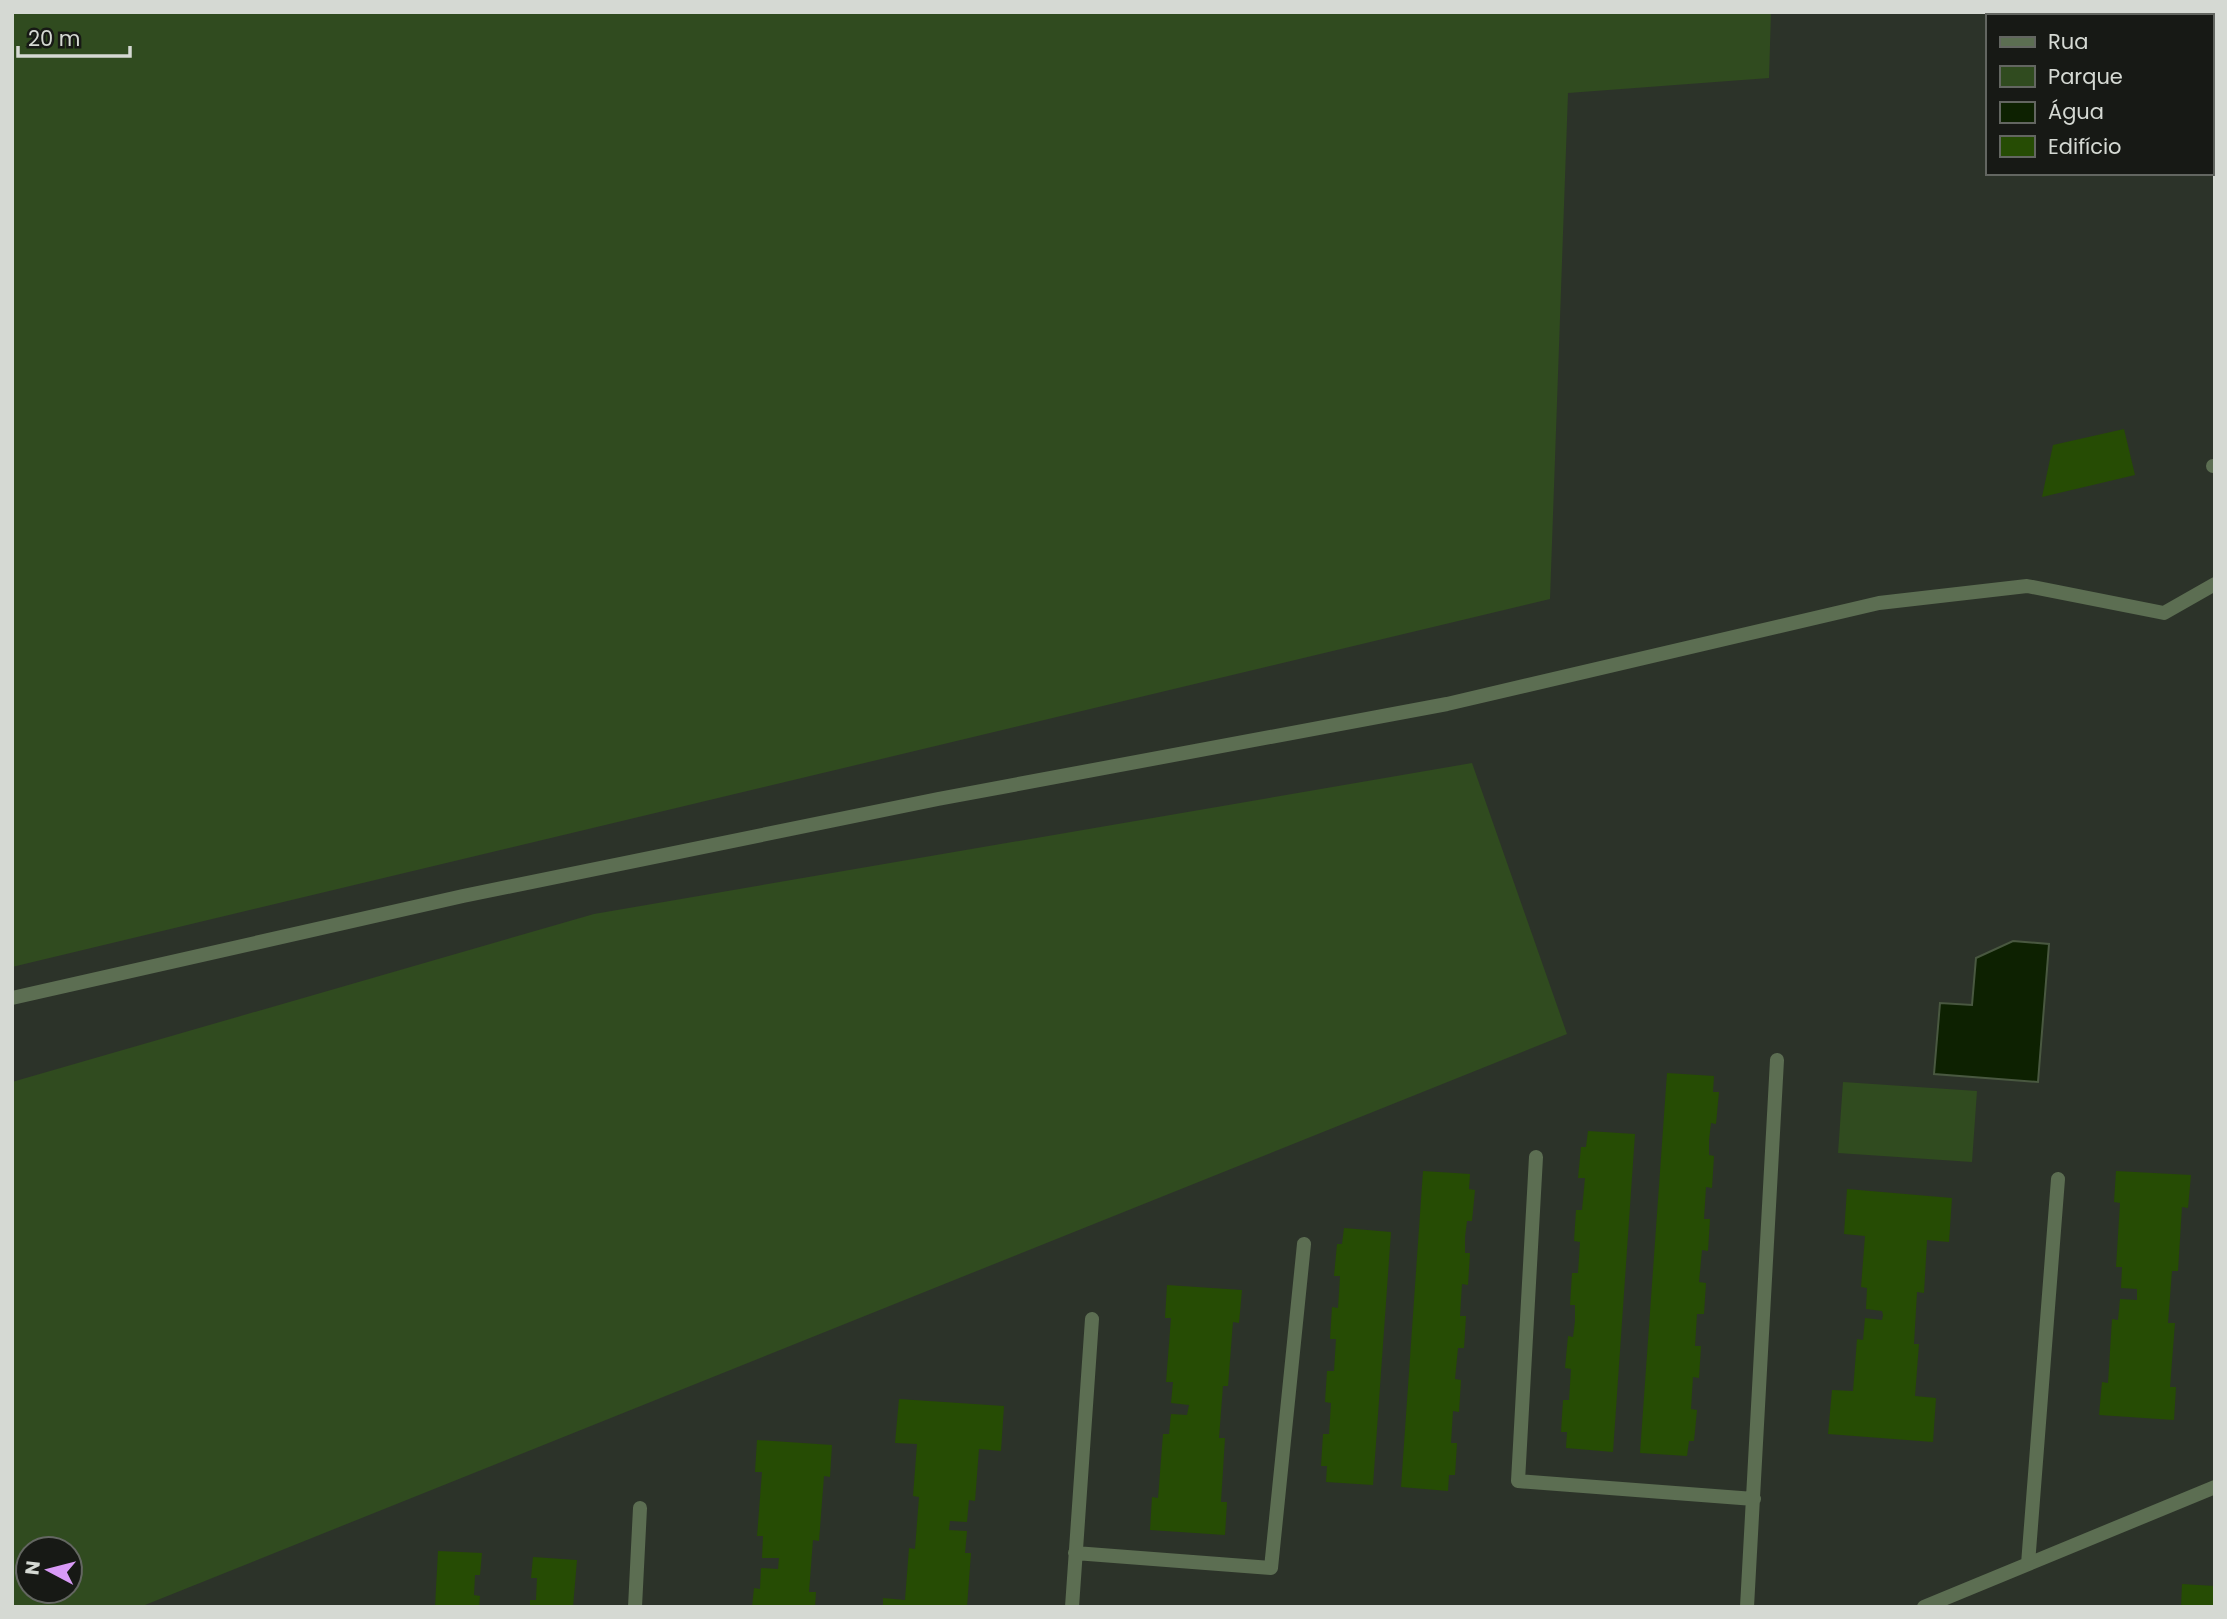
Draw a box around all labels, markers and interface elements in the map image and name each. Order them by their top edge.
scale bar [18,14,130,58]
legend [1986,14,2213,175]
text: 20 m [28,24,81,53]
text: Rua [2048,27,2088,56]
text: Parque [2048,62,2123,91]
text: Água [2048,97,2104,126]
text: Edifício [2048,132,2122,161]
north arrow [14,1535,84,1605]
text: N [18,1559,47,1577]

